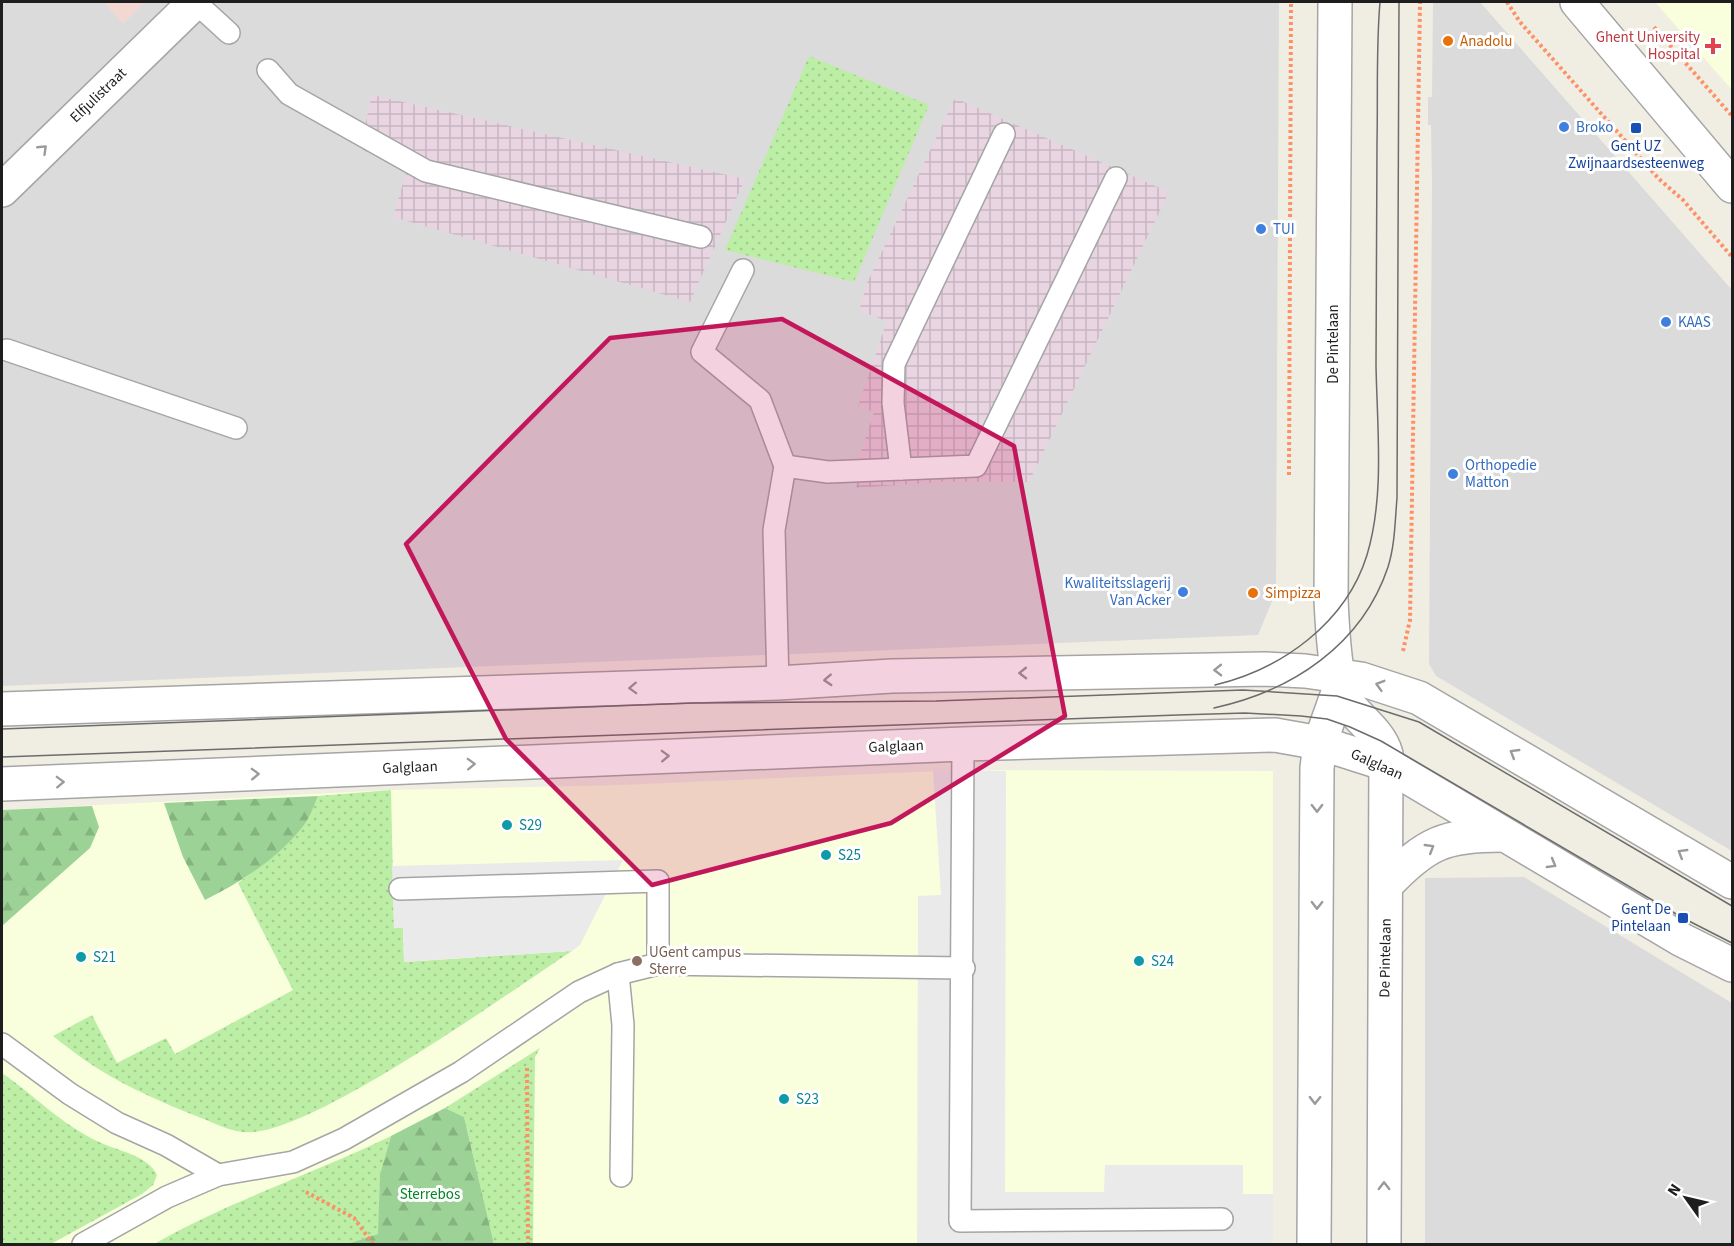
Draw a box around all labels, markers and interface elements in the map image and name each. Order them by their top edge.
place label: Ghent University Hospital [1596,27,1700,65]
place label: Anadolu [1460,31,1512,52]
marker: Anadolu [1441,34,1455,48]
marker: Ghent University Hospital [1704,37,1722,55]
street label: Elfjulistraat [65,63,131,128]
place label: Broko [1576,117,1613,138]
marker: Broko [1557,120,1571,134]
marker: Gent UZ Zwijnaardsesteenweg [1629,121,1643,135]
place label: Gent UZ Zwijnaardsesteenweg [1568,136,1704,174]
one-way arrow [36,145,47,156]
place label: TUI [1273,219,1295,240]
marker: TUI [1254,222,1268,236]
street label: De Pintelaan [1323,304,1344,384]
place label: KAAS [1678,312,1711,333]
marker: KAAS [1659,315,1673,329]
place label: Orthopedie Matton [1465,455,1537,493]
marker: Orthopedie Matton [1446,467,1460,481]
place label: Kwaliteitsslagerij Van Acker [1065,573,1172,611]
place label: Simpizza [1265,583,1321,604]
marker: Kwaliteitsslagerij Van Acker [1176,585,1190,599]
marker: Simpizza [1246,586,1260,600]
one-way arrow [1213,664,1222,676]
one-way arrow [1018,667,1027,680]
one-way arrow [824,673,833,686]
one-way arrow [1375,680,1386,692]
one-way arrow [629,681,638,694]
street label: Galglaan [868,735,924,758]
street label: Galglaan [1347,744,1406,785]
one-way arrow [1510,749,1520,761]
one-way arrow [661,750,670,763]
street label: Galglaan [382,756,438,779]
one-way arrow [466,758,475,771]
one-way arrow [250,767,259,780]
one-way arrow [55,775,64,788]
one-way arrow [1311,803,1323,812]
place label: S29 [519,815,542,836]
marker: S29 [500,818,514,832]
one-way arrow [1424,843,1434,855]
place label: S25 [838,845,861,866]
marker: S25 [819,848,833,862]
one-way arrow [1678,848,1688,860]
one-way arrow [1546,857,1556,869]
place label: Gent De Pintelaan [1611,899,1671,937]
one-way arrow [1311,901,1323,910]
marker: Gent De Pintelaan [1676,911,1690,925]
street label: De Pintelaan [1374,918,1397,998]
place label: UGent campus Sterre [649,942,741,980]
place label: S21 [93,947,116,968]
marker: S21 [74,950,88,964]
place label: S24 [1151,951,1174,972]
marker: UGent campus Sterre [630,954,644,968]
marker: S24 [1132,954,1146,968]
place label: S23 [796,1089,819,1110]
marker: S23 [777,1092,791,1106]
one-way arrow [1309,1096,1321,1105]
north arrow [1656,1168,1716,1228]
text: N [1662,1180,1686,1201]
one-way arrow [1378,1182,1390,1191]
park label: Sterrebos [400,1184,460,1205]

